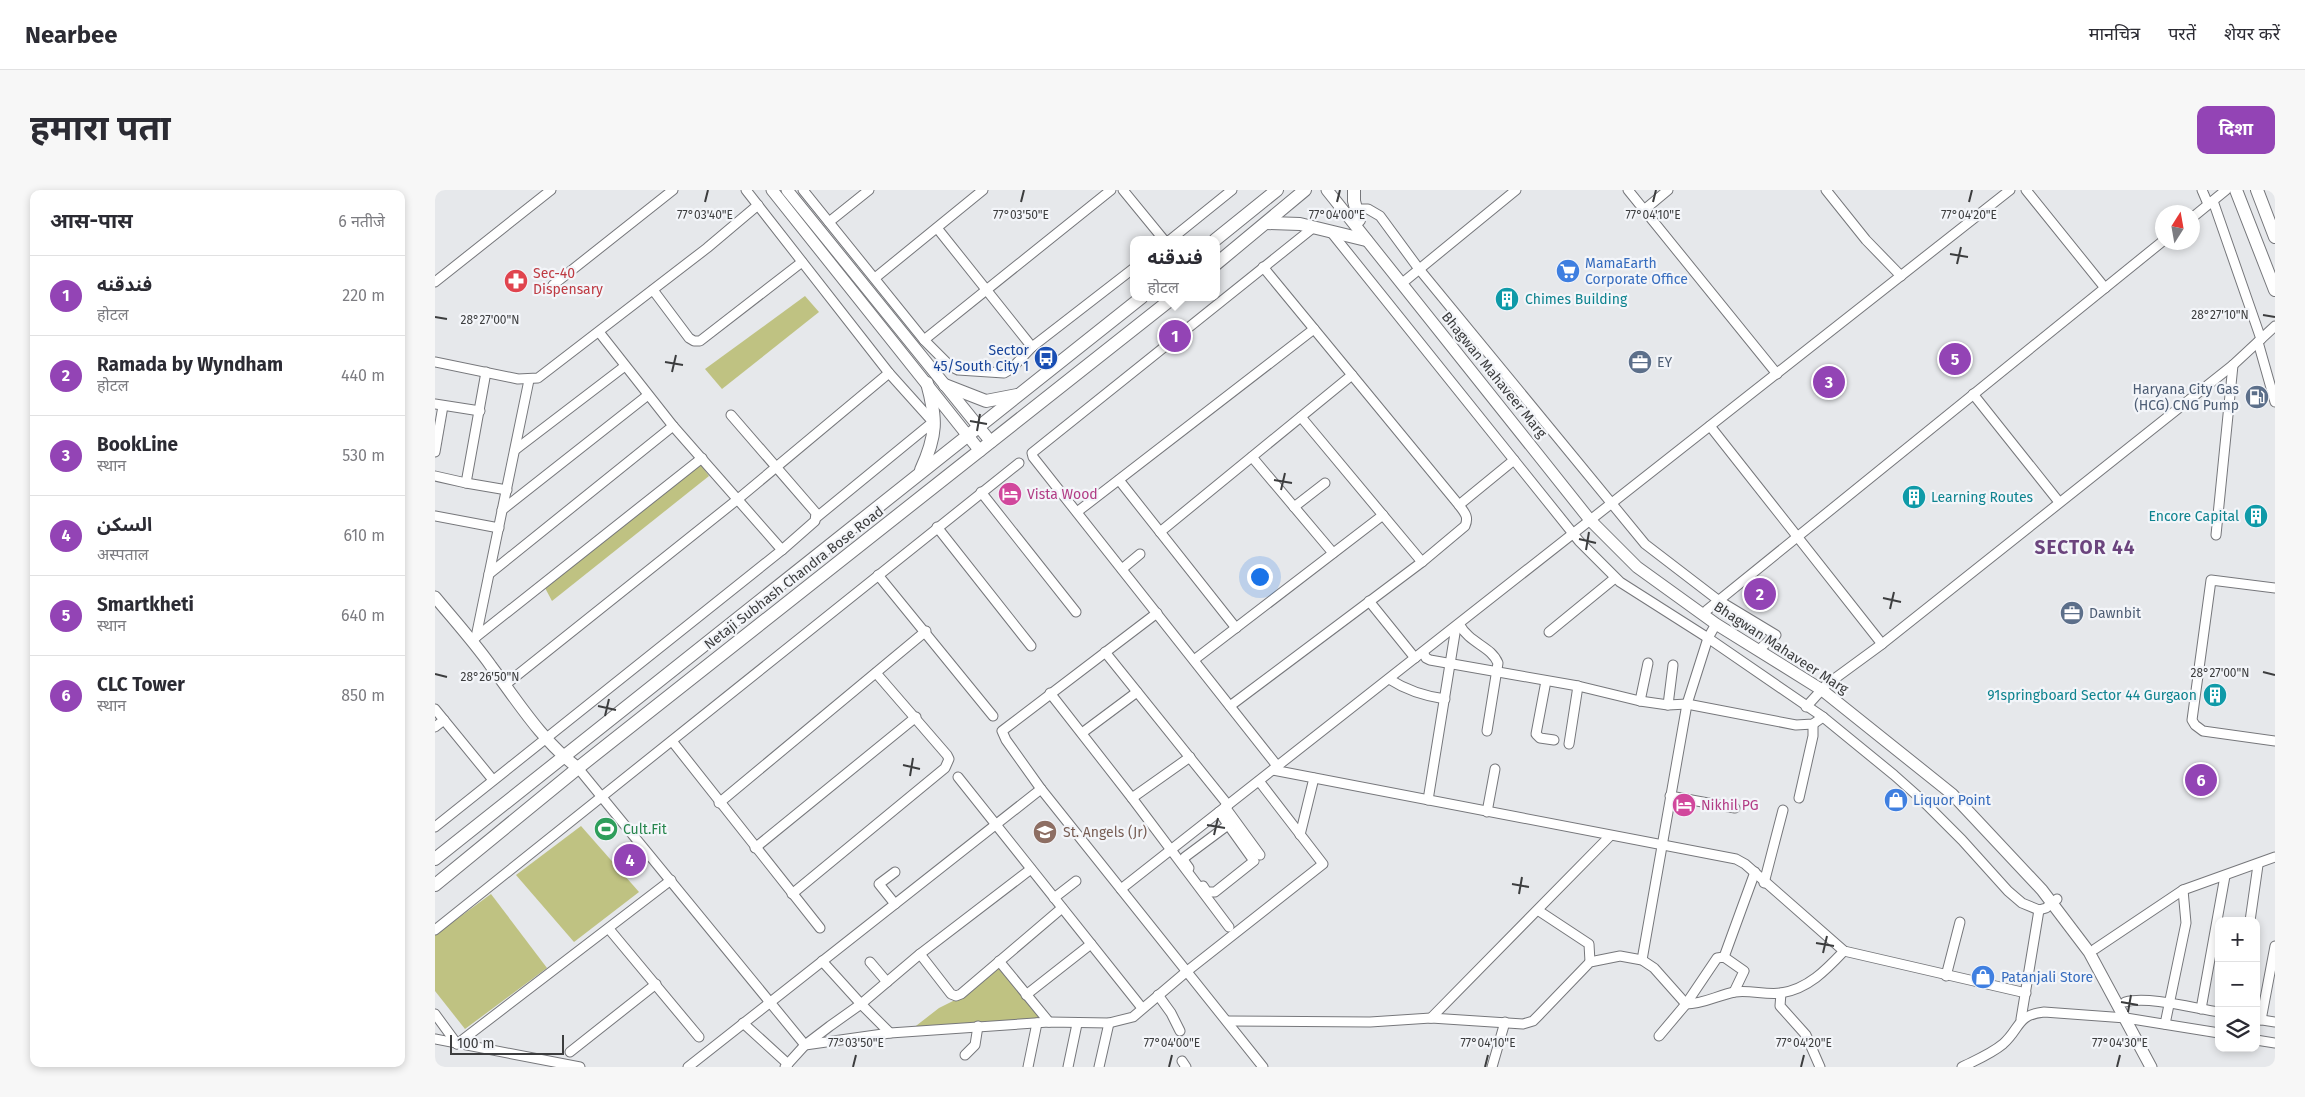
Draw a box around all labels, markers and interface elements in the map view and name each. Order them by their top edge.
text: Nearbee [25,21,118,49]
text: मानचित्र [2089,23,2140,45]
text: परतें [2168,23,2196,45]
text: शेयर करें [2224,23,2280,45]
button: दिशा [2197,106,2275,154]
text: हमारा पता [30,107,170,149]
north arrow [2155,205,2200,250]
text: आस-पास [50,208,133,234]
text: 77°03'40"E [677,208,733,222]
text: 77°03'50"E [993,208,1049,222]
text: 77°04'00"E [1309,208,1365,222]
text: 77°04'10"E [1625,208,1681,222]
text: 77°04'20"E [1941,208,1997,222]
text: 6 नतीजे [338,212,385,231]
popup [1130,236,1220,301]
text: فندقنه [1147,246,1203,269]
place label: MamaEarth Corporate Office [1585,255,1688,288]
supermarket icon: MamaEarth Corporate Office [1555,258,1581,284]
place label: Sec-40 Dispensary [533,265,603,298]
pharmacy icon: Sec-40 Dispensary [503,268,529,294]
text: فندقنه [97,273,152,296]
text: होटल [1147,278,1179,297]
text: 1 [62,286,70,305]
text: 220 m [342,286,385,305]
building icon: Chimes Building [1494,286,1520,312]
place label: Chimes Building [1525,291,1628,308]
text: होटल [97,305,129,324]
text: 28°27'10"N [2191,308,2249,322]
street label: Bhagwan Mahaveer Marg [1438,309,1551,442]
text: 28°27'00"N [461,313,519,327]
pin: 1 [1159,317,1191,355]
pin: 5 [1939,340,1971,378]
place label: Sector 45/South City 1 [933,342,1030,375]
bus stop icon: Sector 45/South City 1 [1033,345,1059,371]
office icon: EY [1627,349,1653,375]
text: Ramada by Wyndham [97,353,283,376]
place label: EY [1657,354,1672,371]
pin: 3 [1813,363,1845,401]
text: 2 [62,366,70,385]
text: 440 m [341,366,385,385]
text: होटल [97,376,129,395]
place label: Haryana City Gas (HCG) CNG Pump [2132,381,2239,414]
fuel station icon: Haryana City Gas (HCG) CNG Pump [2244,384,2270,410]
text: BookLine [97,433,178,456]
text: 3 [62,446,70,465]
text: 530 m [342,446,385,465]
text: स्थान [97,456,126,475]
hotel icon: Vista Wood [997,481,1023,507]
building icon: Learning Routes [1901,484,1927,510]
place label: Vista Wood [1027,486,1098,503]
place label: Learning Routes [1931,489,2034,506]
street label: Netaji Subhash Chandra Bose Road [701,503,887,653]
building icon: Encore Capital [2243,503,2269,529]
place label: Encore Capital [2148,508,2239,525]
text: السكن [97,513,152,536]
text: 4 [61,526,71,545]
text: 610 m [343,526,385,545]
district label: SECTOR 44 [2035,536,2135,559]
text: अस्पताल [97,545,149,564]
your location [1247,564,1273,590]
pin: 2 [1744,575,1776,613]
text: Smartkheti [97,593,194,616]
street label: Bhagwan Mahaveer Marg [1710,598,1852,698]
office icon: Dawnbit [2059,600,2085,626]
place label: Dawnbit [2089,605,2142,622]
text: 5 [62,606,70,625]
text: 640 m [341,606,385,625]
text: स्थान [97,616,126,635]
text: 28°27'00"N [2191,666,2249,680]
text: 28°26'50"N [460,670,520,684]
text: CLC Tower [97,673,185,696]
building icon: 91springboard Sector 44 Gurgaon [2202,682,2228,708]
text: 6 [61,686,71,705]
text: 850 m [341,686,385,705]
place label: 91springboard Sector 44 Gurgaon [1987,687,2197,704]
text: स्थान [97,696,126,715]
pin: 6 [2185,761,2217,799]
shop icon: Liquor Point [1883,787,1909,813]
hotel icon: Nikhil PG [1671,792,1697,818]
place label: Liquor Point [1913,792,1992,809]
place label: Nikhil PG [1701,797,1759,814]
sports icon: Cult.Fit [593,816,619,842]
school or university icon: St. Angels (Jr) [1032,819,1058,845]
place label: Cult.Fit [623,821,668,838]
place label: St. Angels (Jr) [1063,824,1147,841]
pin: 4 [614,841,646,879]
map controls [2215,917,2260,1052]
button: + [2215,917,2260,962]
button: − [2215,962,2260,1007]
shop icon: Patanjali Store [1970,964,1996,990]
place label: Patanjali Store [2001,969,2093,986]
button: layers [2215,1007,2260,1052]
scale bar [450,1032,564,1055]
text: 100 m [457,1035,494,1052]
text: 77°03'50"E [828,1036,884,1050]
text: 77°04'00"E [1144,1036,1200,1050]
text: 77°04'10"E [1460,1036,1516,1050]
text: 77°04'20"E [1776,1036,1832,1050]
text: 77°04'30"E [2092,1036,2148,1050]

